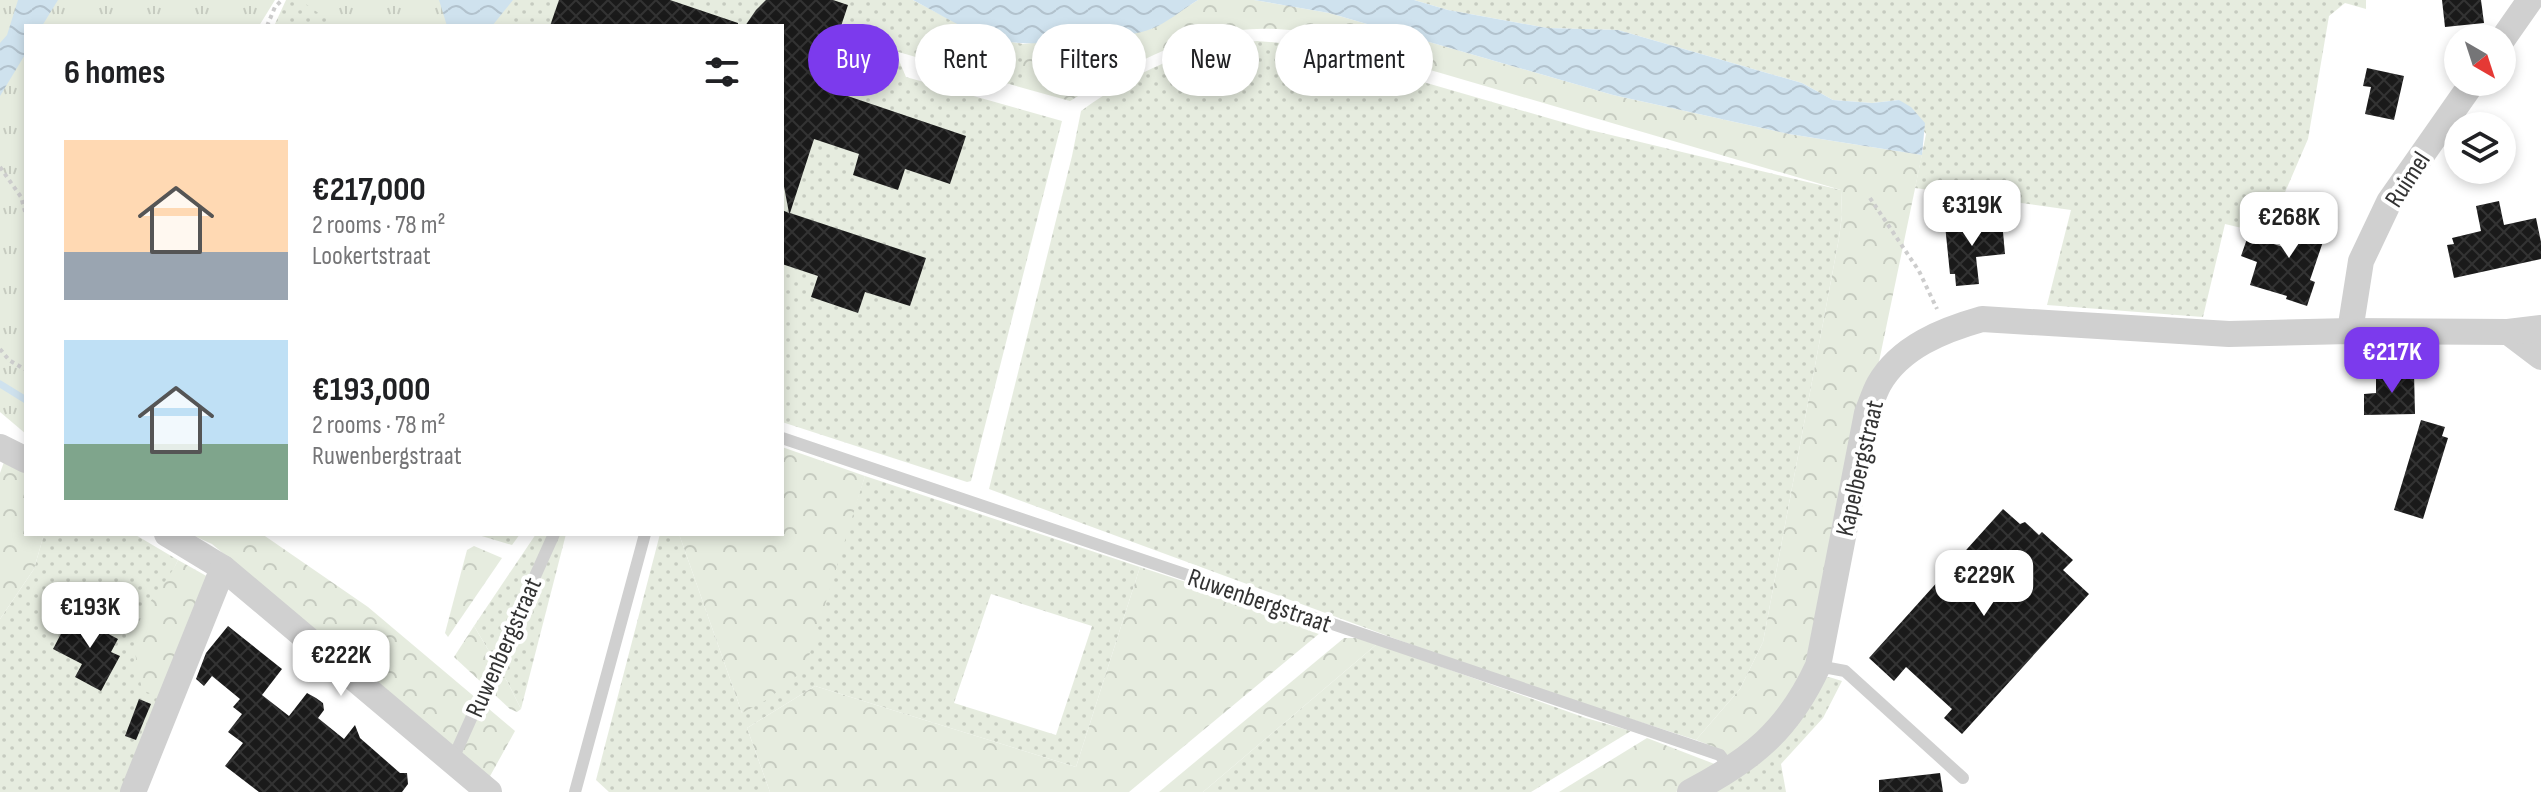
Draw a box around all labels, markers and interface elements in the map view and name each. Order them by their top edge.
chip: Buy [808,24,899,96]
chip: Rent [915,24,1016,96]
chip: Filters [1032,24,1146,96]
chip: New [1162,24,1259,96]
chip: Apartment [1275,24,1433,96]
north arrow [2444,24,2516,96]
map controls [2444,24,2516,184]
icon: filters [700,50,744,94]
text: 6 homes [64,52,165,93]
button: layers [2444,112,2516,184]
street label: Ruimel [2379,146,2438,213]
text: €217,000 [312,169,426,210]
icon: home [128,172,224,268]
pin: €319K [1916,180,2028,248]
text: €319K [1942,190,2002,221]
pin: €268K [2233,192,2345,260]
text: €268K [2258,202,2320,233]
text: 2 rooms · 78 m² [312,210,446,241]
text: Lookertstraat [312,241,431,272]
pin: €217K [2336,327,2448,395]
text: €217K [2362,337,2422,368]
text: €193,000 [312,369,430,410]
icon: home [128,372,224,468]
street label: Kapelbergstraat [1830,397,1891,539]
text: 2 rooms · 78 m² [312,410,446,441]
text: Ruwenbergstraat [312,441,462,472]
pin: €229K [1928,550,2040,618]
text: €229K [1953,560,2015,591]
street label: Ruwenbergstraat [1184,562,1335,640]
street label: Ruwenbergstraat [460,573,549,722]
pin: €193K [34,582,146,650]
text: €193K [60,592,120,623]
pin: €222K [285,630,397,698]
text: €222K [311,640,371,671]

